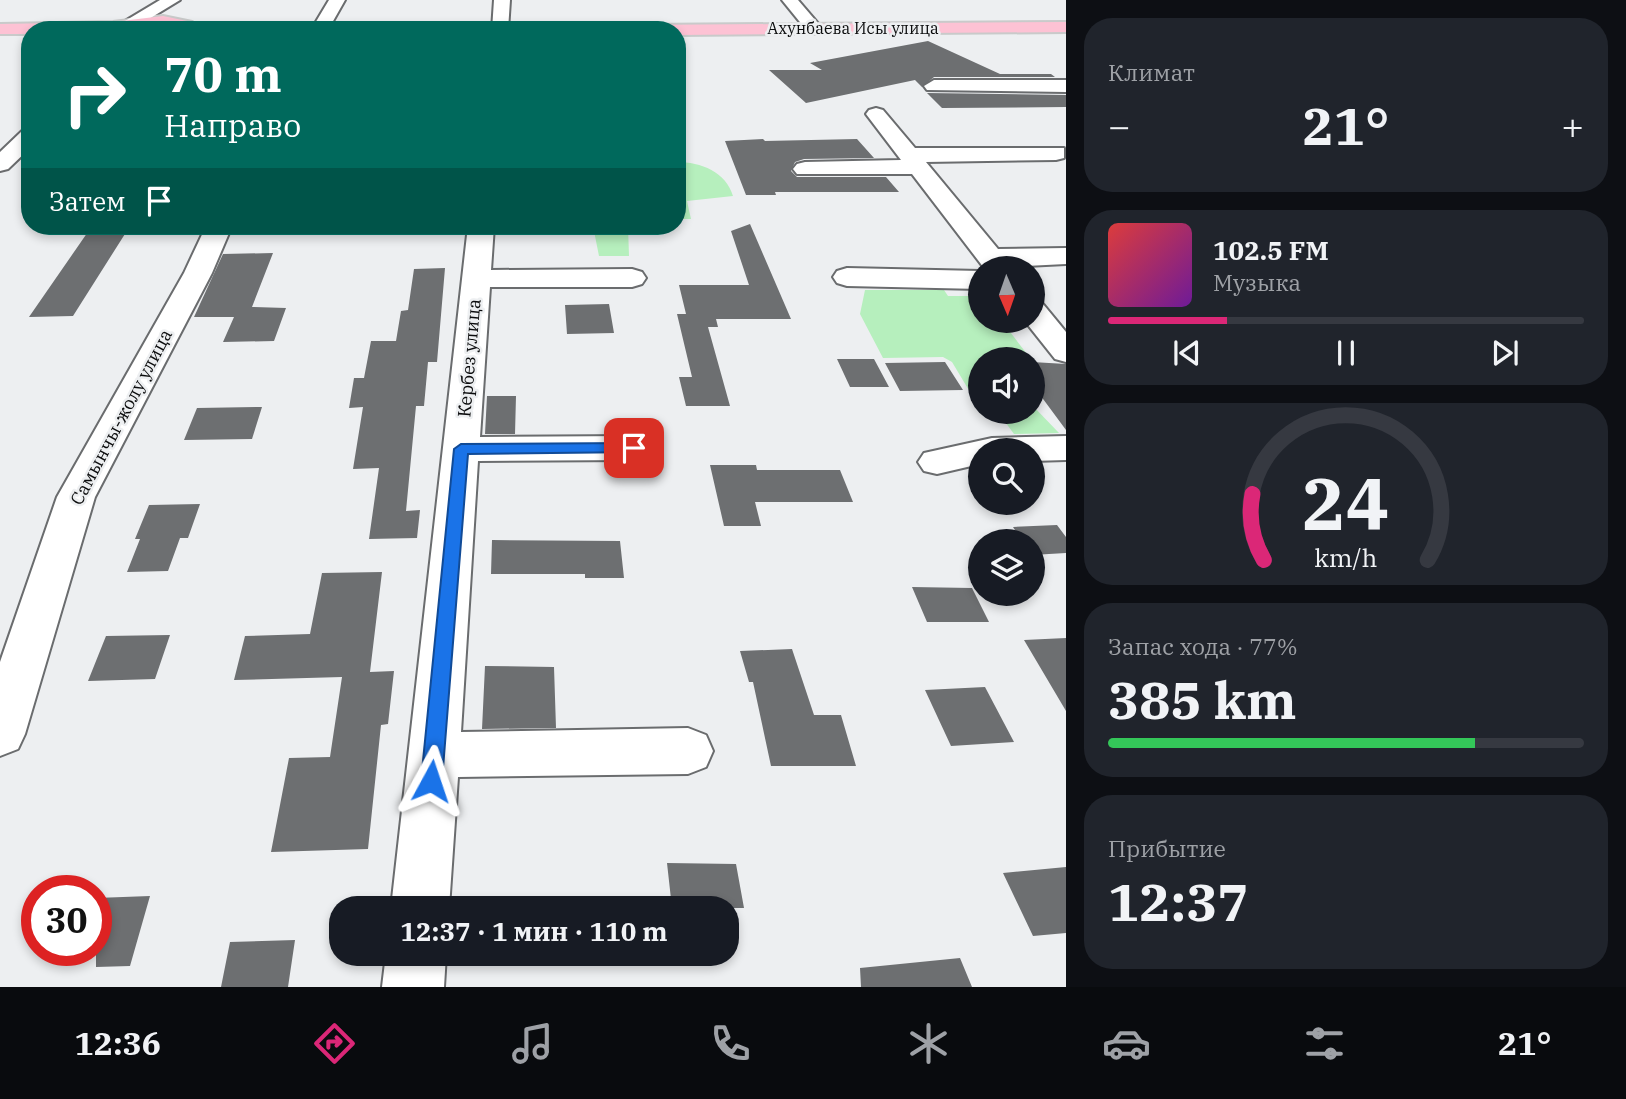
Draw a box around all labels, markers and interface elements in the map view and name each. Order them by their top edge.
street label: Ахунбаева Исы улица [767,18,939,38]
text: 70 m [164,42,282,105]
icon: right [49,49,140,140]
text: Климат [1108,57,1195,87]
text: 21° [1303,92,1389,159]
text: − [1108,101,1131,150]
text: + [1561,101,1584,150]
text: Направо [164,104,301,146]
icon: arrive [140,182,178,220]
text: Затем [49,184,126,218]
text: 102.5 FM [1213,233,1329,267]
north arrow [968,256,1045,332]
map controls [968,256,1045,606]
text: Музыка [1213,267,1301,297]
street label: Кербез улица [452,298,486,418]
street label: Самынчы-жолу улица [65,325,177,509]
icon: previous [1168,334,1206,372]
icon: pause [1327,334,1365,372]
icon: next [1486,334,1524,372]
button: sound [968,347,1045,424]
pin [604,418,664,478]
icon: arrive [615,429,653,467]
button: search [968,438,1045,515]
text: 24 [1302,455,1390,550]
button: layers [968,529,1045,606]
text: km/h [1314,540,1378,573]
text: Запас хода · 77% [1108,631,1298,661]
text: 385 km [1108,666,1297,733]
position arrow [394,744,468,818]
text: Прибытие [1108,833,1226,863]
text: 12:37 [1108,868,1249,935]
speed limit sign: 30 [21,875,112,966]
text: 12:37 · 1 мин · 110 m [400,914,668,948]
icon: directions [310,1019,359,1068]
icon: music [508,1019,557,1068]
icon: phone [706,1019,755,1068]
icon: climate [904,1019,953,1068]
icon: car [1102,1019,1151,1068]
icon: filters [1300,1019,1349,1068]
text: 12:36 [75,1022,161,1064]
text: 21° [1498,1022,1551,1064]

